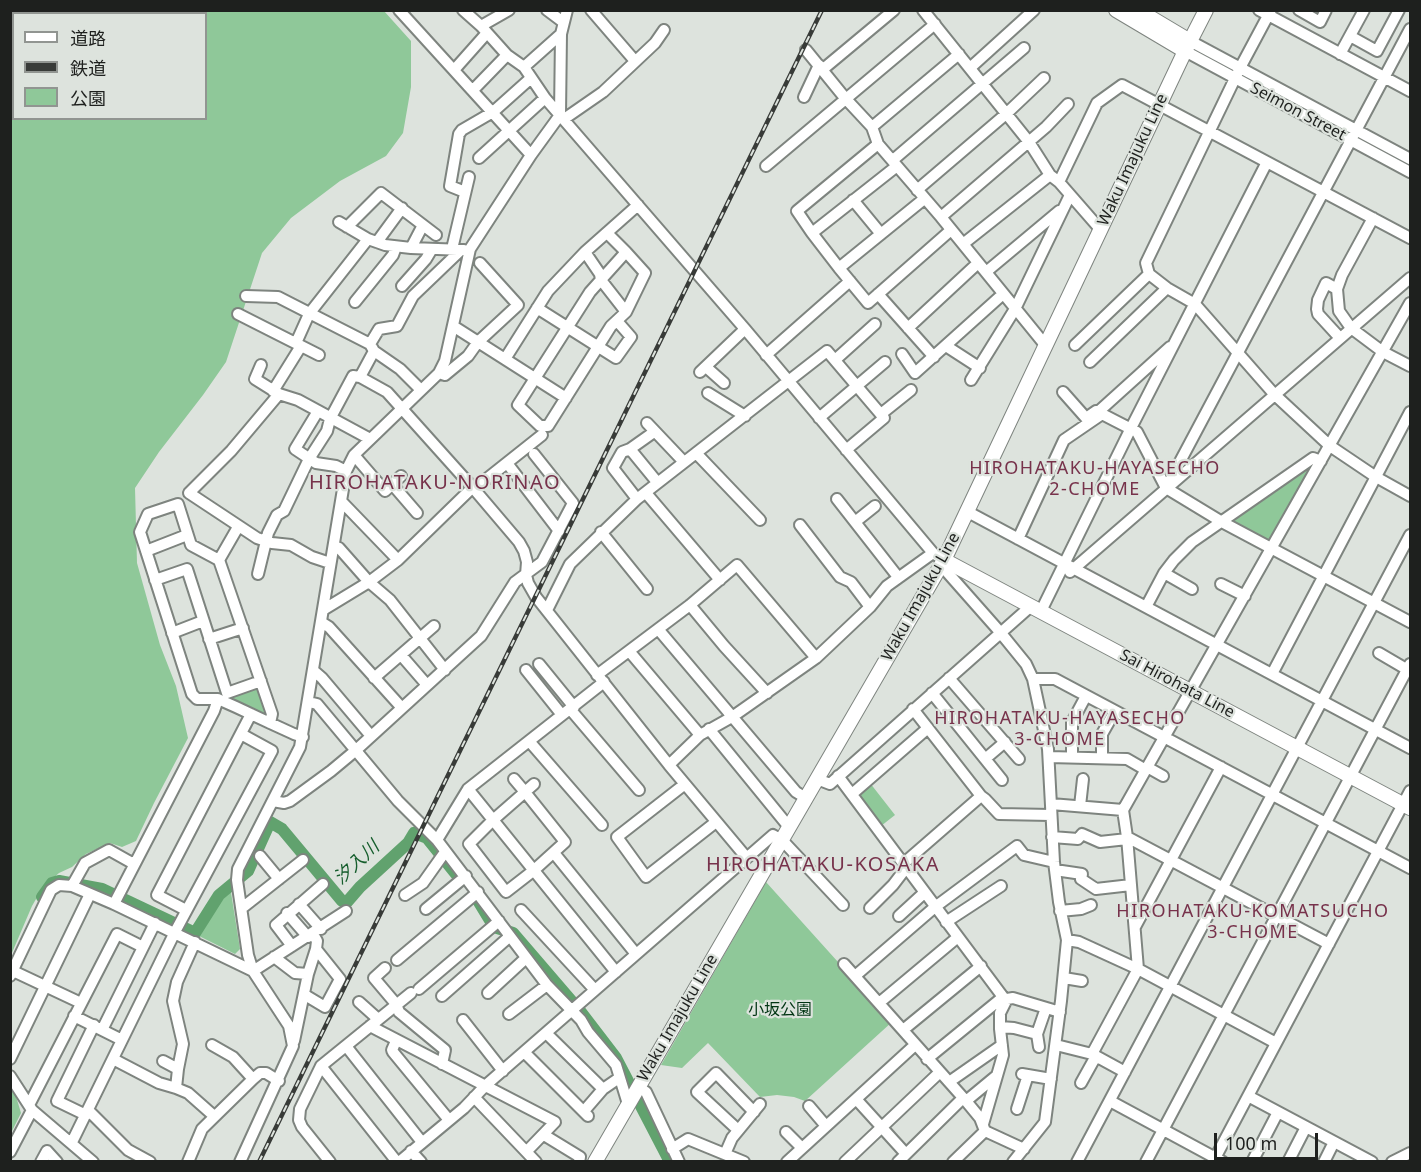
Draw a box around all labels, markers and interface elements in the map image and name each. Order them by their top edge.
legend [12,12,207,120]
text: 道路 [70,26,106,50]
text: 鉄道 [70,56,106,80]
street label: Seimon Street [1247,79,1349,145]
text: 公園 [70,86,106,110]
street label: Waku Imajuku Line [1094,91,1172,229]
district label: HIROHATAKU-HAYASECHO 2-CHOME [969,458,1221,500]
district label: HIROHATAKU-NORINAO [309,471,561,495]
street label: Waku Imajuku Line [878,530,964,664]
street label: Sai Hirohata Line [1116,646,1238,722]
district label: HIROHATAKU-HAYASECHO 3-CHOME [934,708,1186,750]
water label: 汐入川 [330,837,384,889]
district label: HIROHATAKU-KOSAKA [706,853,940,877]
district label: HIROHATAKU-KOMATSUCHO 3-CHOME [1116,901,1390,944]
street label: Waku Imajuku Line [634,951,722,1085]
park label: 小坂公園 [748,1000,812,1020]
scale bar [1217,1121,1320,1159]
text: 100 m [1225,1131,1277,1155]

